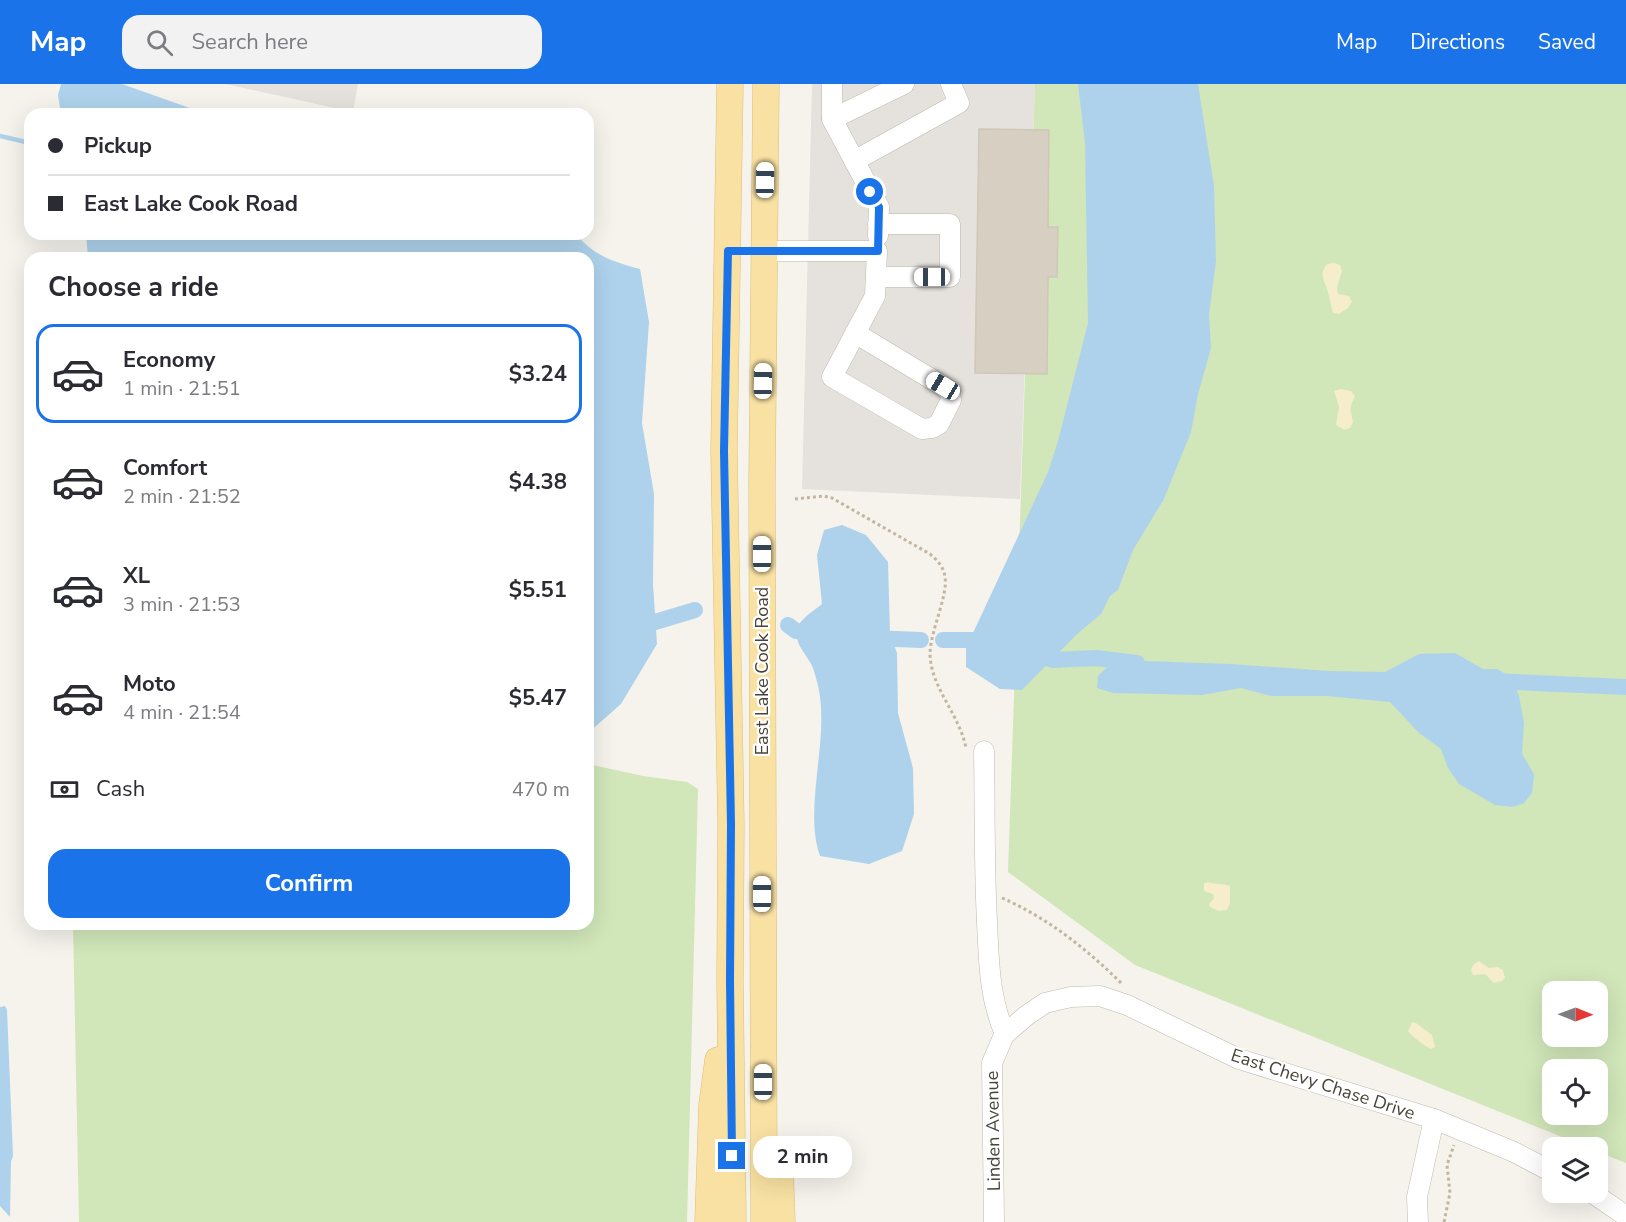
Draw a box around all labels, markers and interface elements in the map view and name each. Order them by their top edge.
search box [122,15,542,69]
text: Map [30,23,86,61]
icon: search [143,26,176,59]
text: Search here [191,27,308,57]
text: Map [1336,28,1377,56]
text: Directions [1410,28,1505,56]
text: Saved [1538,28,1596,56]
text: Pickup [84,131,152,161]
car [756,162,774,198]
route start [856,178,883,205]
text: East Lake Cook Road [84,189,298,219]
car [914,268,950,286]
text: Choose a ride [48,269,219,306]
text: Economy [123,345,215,375]
icon: car [51,347,105,401]
text: $3.24 [509,359,567,389]
car [754,363,772,399]
car [923,369,963,403]
text: 1 min · 21:51 [123,375,241,402]
text: Comfort [123,453,207,483]
icon: car [51,455,105,509]
text: $4.38 [509,467,567,497]
text: 2 min · 21:52 [123,483,241,510]
car [753,536,771,572]
text: XL [123,561,150,591]
icon: car [51,563,105,617]
text: $5.51 [509,575,567,605]
street label: East Lake Cook Road [750,587,774,755]
text: 3 min · 21:53 [123,591,241,618]
text: Moto [123,669,176,699]
icon: car [51,671,105,725]
text: $5.47 [509,683,567,713]
text: 4 min · 21:54 [123,699,241,726]
icon: cash [48,773,81,806]
text: Cash [96,774,145,804]
text: 470 m [512,776,570,803]
button: Confirm [48,849,570,918]
car [753,876,771,912]
north arrow [1542,981,1608,1047]
map controls [1542,981,1608,1203]
street label: East Chevy Chase Drive [1228,1043,1418,1125]
button: locate [1542,1059,1608,1125]
car [754,1064,772,1100]
street label: Linden Avenue [980,1071,1006,1191]
callout: 2 min [753,1135,852,1177]
button: layers [1542,1137,1608,1203]
route end [718,1142,745,1169]
text: 2 min [777,1143,828,1170]

